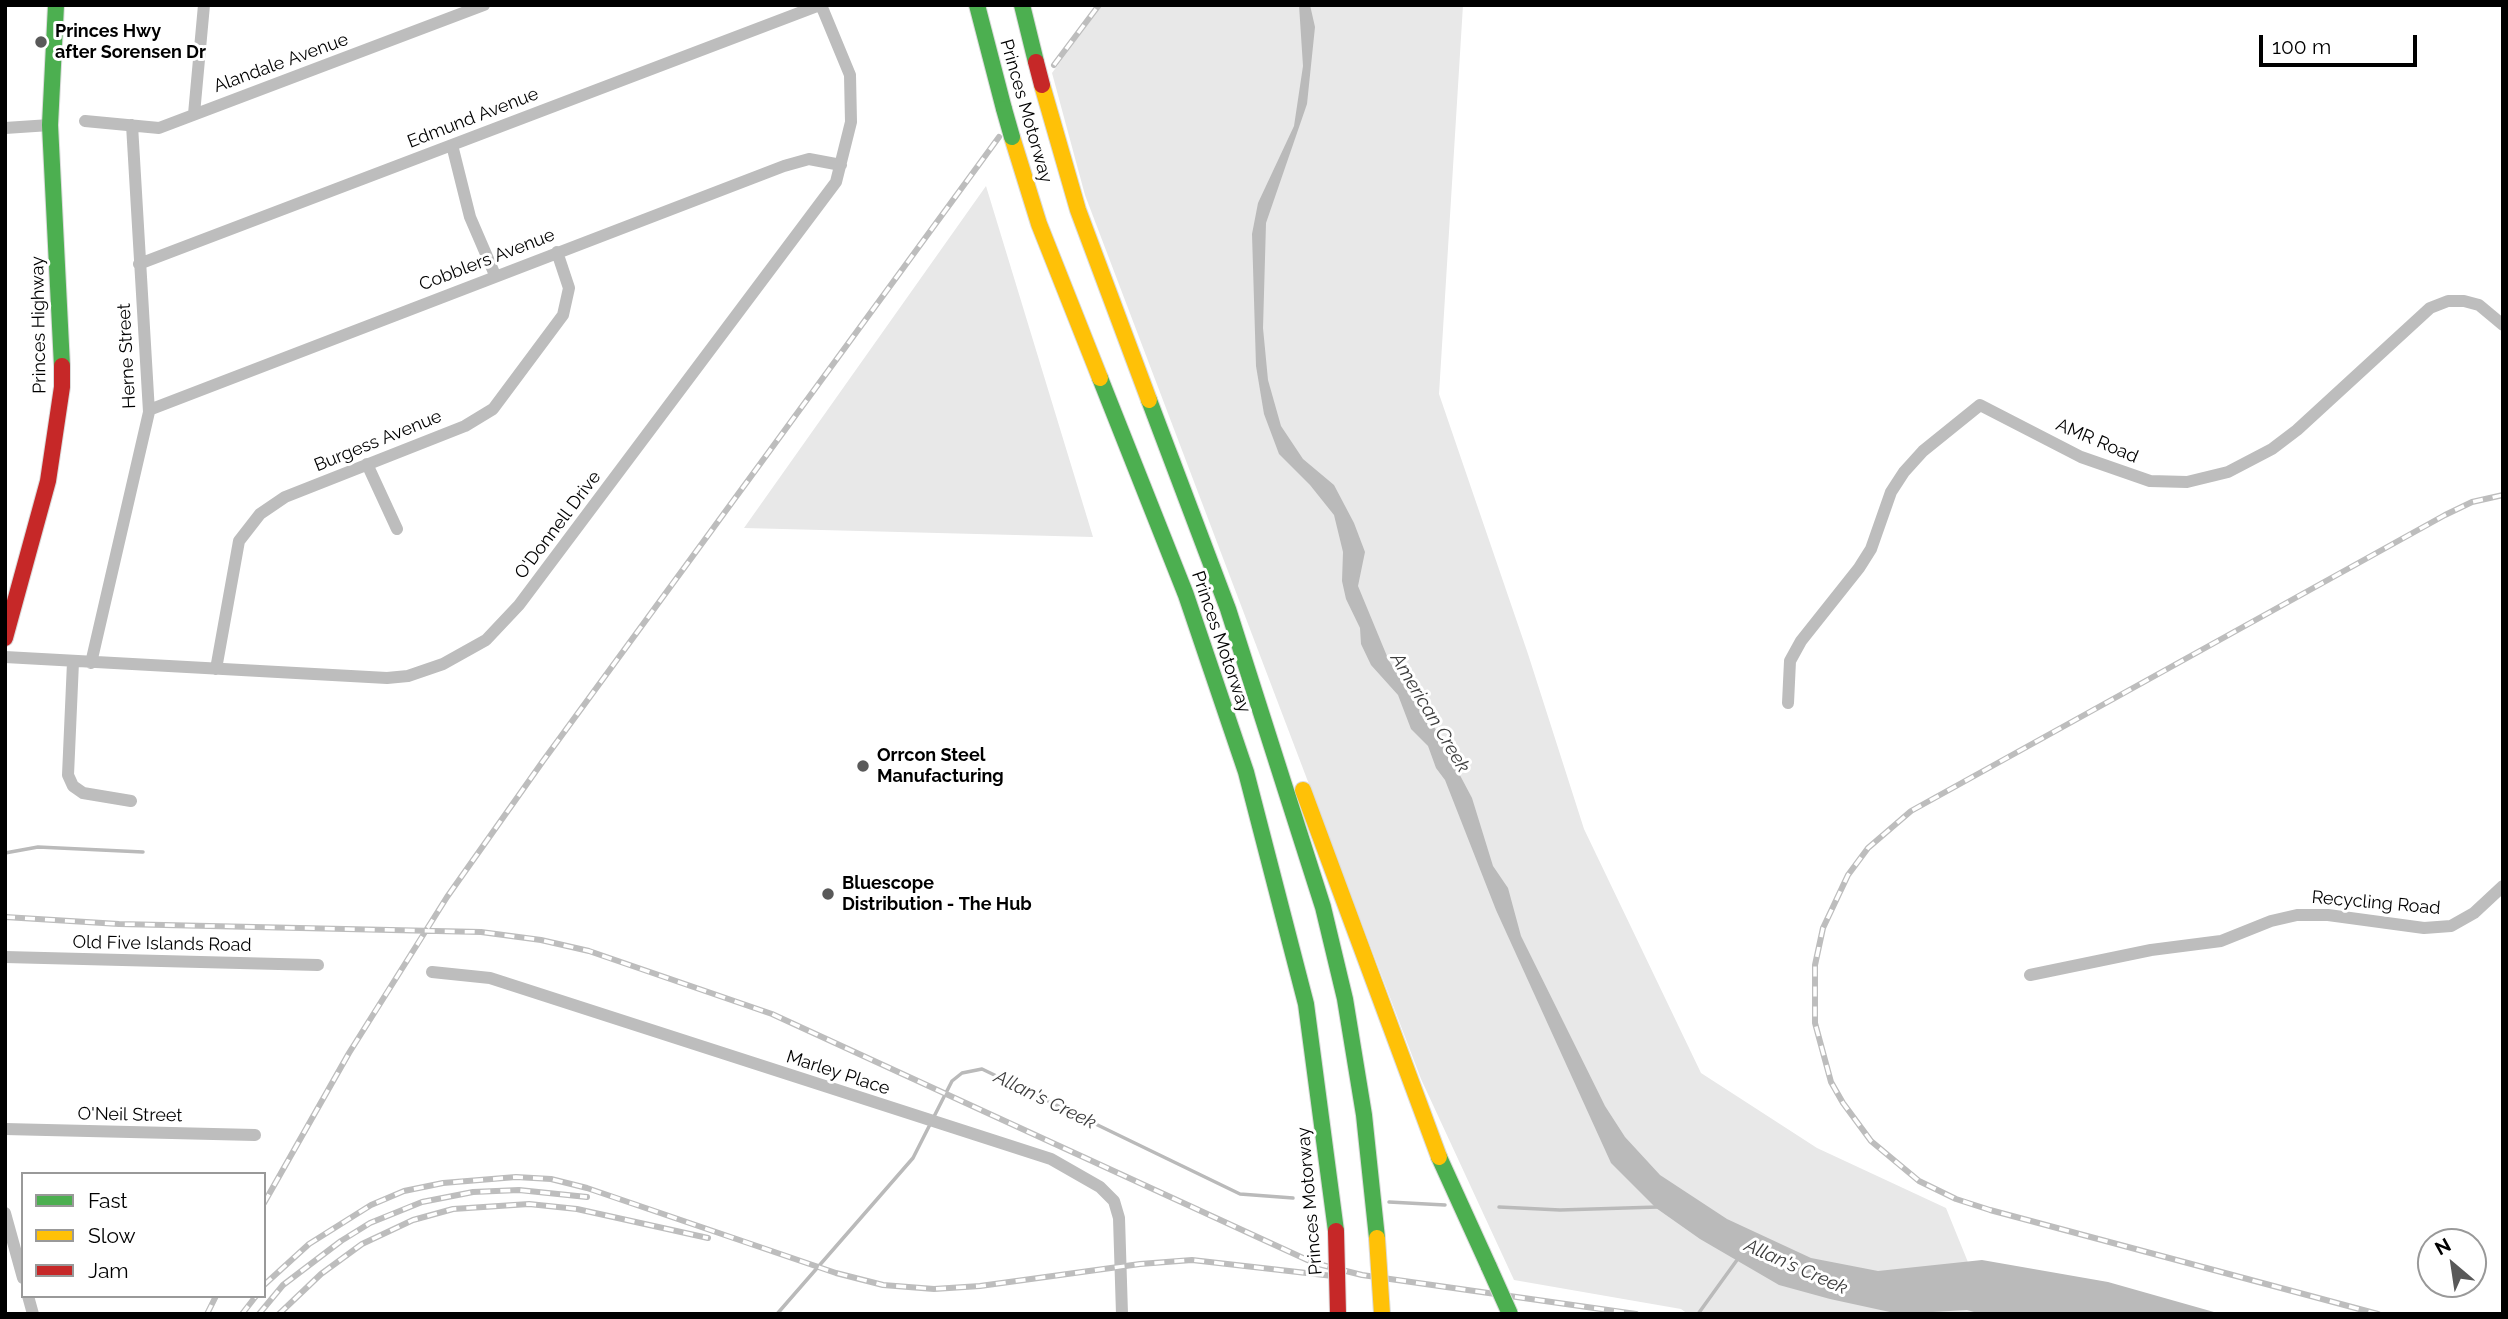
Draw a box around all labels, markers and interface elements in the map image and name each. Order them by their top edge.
place label: Princes Hwy after Sorensen Dr [55,21,206,64]
scale bar [2263,21,2420,65]
street label: Alandale Avenue [211,29,351,97]
marker: Princes Hwy after Sorensen Dr [33,34,49,50]
text: 100 m [2272,34,2331,59]
street label: Princes Motorway [995,37,1057,185]
street label: Edmund Avenue [404,83,542,153]
street label: Cobblers Avenue [416,224,558,296]
street label: Princes Highway [27,256,51,394]
street label: Herne Street [113,303,141,409]
street label: Burgess Avenue [311,406,445,476]
street label: AMR Road [2053,414,2141,468]
street label: O'Donnell Drive [510,467,606,583]
street label: Princes Motorway [1187,568,1255,716]
water label: American Creek [1385,649,1475,777]
place label: Orrcon Steel Manufacturing [877,745,1004,788]
marker: Orrcon Steel Manufacturing [855,758,871,774]
place label: Bluescope Distribution - The Hub [842,873,1032,916]
marker: Bluescope Distribution - The Hub [820,886,836,902]
street label: Recycling Road [2311,887,2441,919]
street label: Old Five Islands Road [72,932,252,956]
street label: Marley Place [783,1046,893,1100]
water label: Allan's Creek [990,1066,1100,1134]
street label: O'Neil Street [77,1103,183,1127]
street label: Princes Motorway [1293,1126,1327,1276]
legend [21,1172,266,1298]
text: Fast [88,1188,128,1213]
text: Slow [88,1223,136,1248]
north arrow [2417,1228,2487,1298]
text: N [2431,1233,2454,1260]
water label: Allan's Creek [1741,1234,1851,1300]
text: Jam [88,1258,129,1283]

